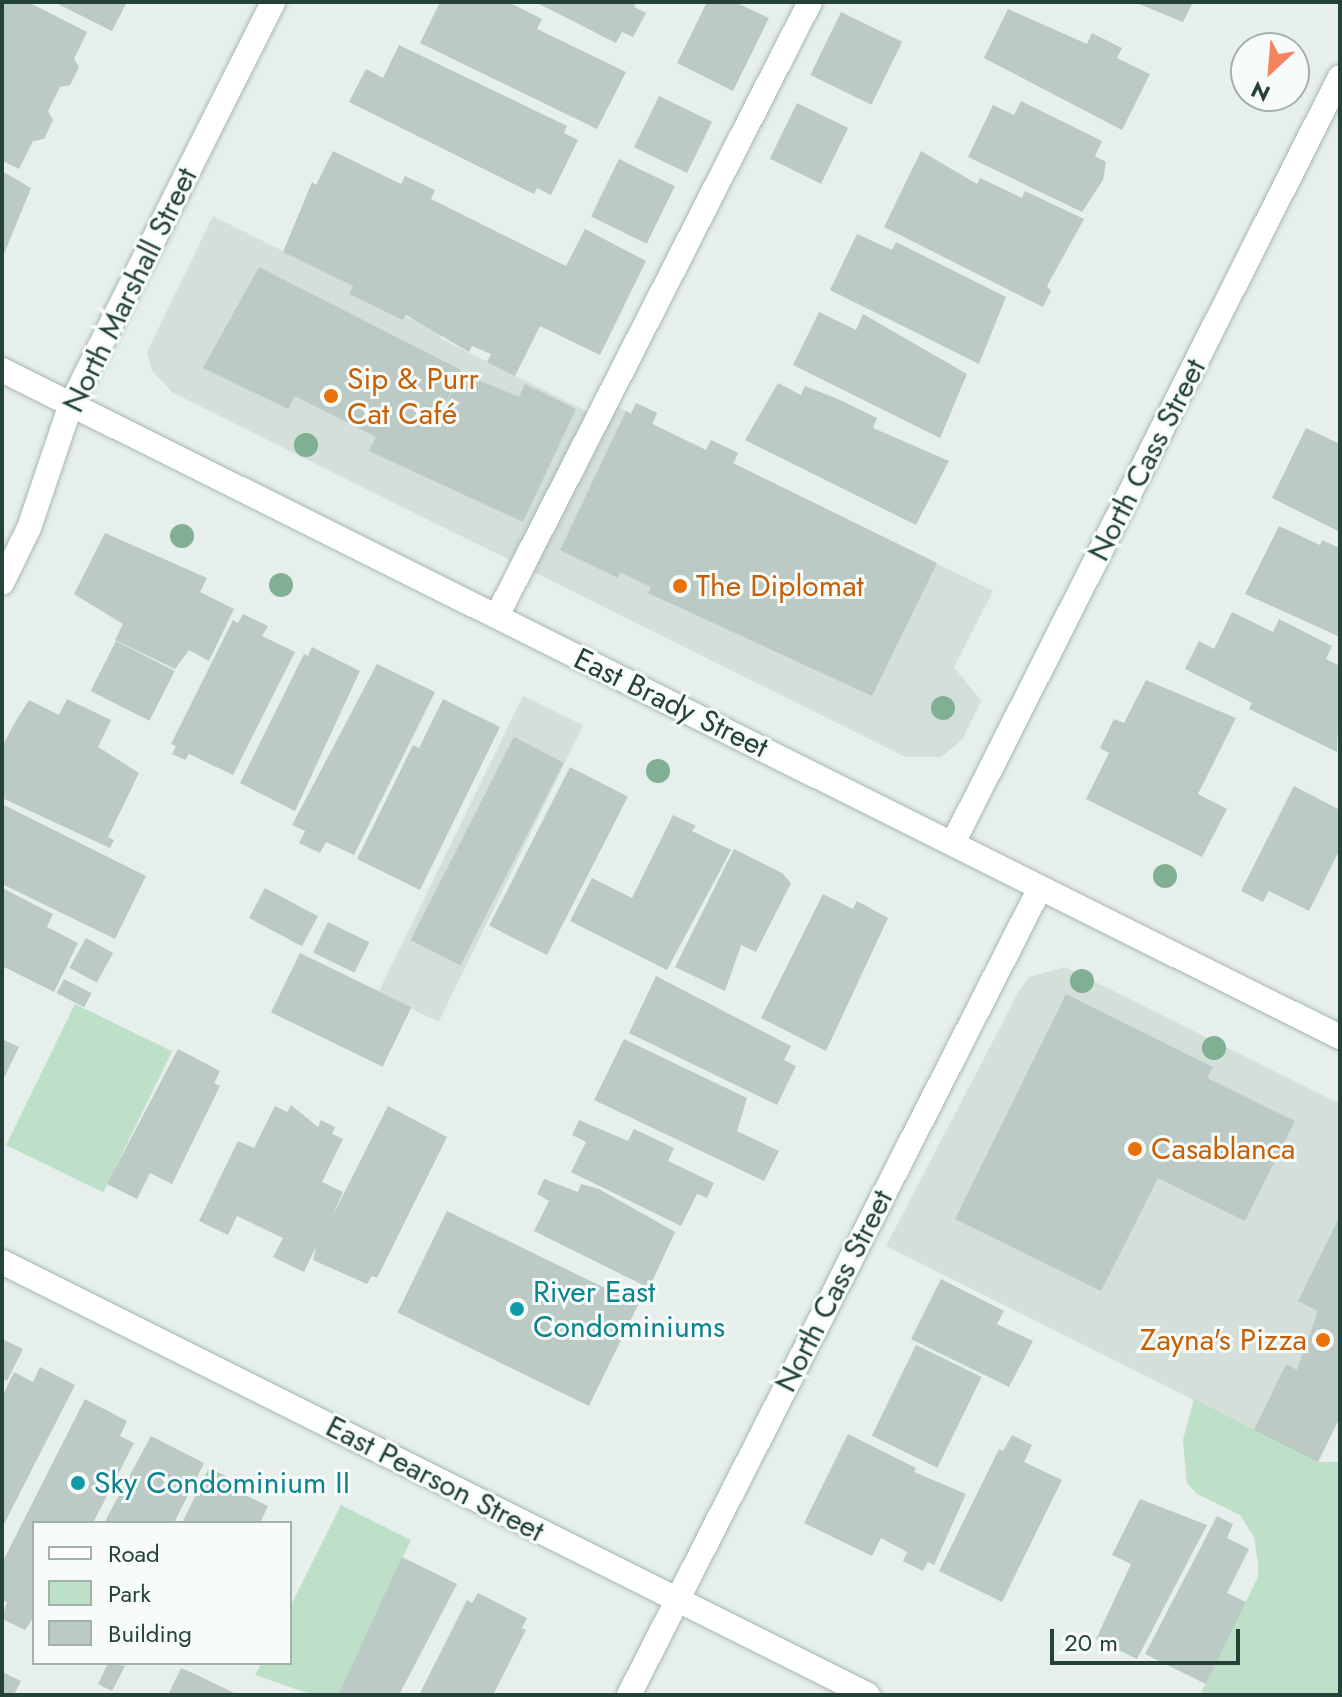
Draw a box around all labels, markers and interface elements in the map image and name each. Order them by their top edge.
north arrow [1230,32,1310,112]
text: N [1245,74,1275,110]
street label: North Marshall Street [55,162,205,418]
street label: North Cass Street [1081,353,1213,567]
place label: Sip & Purr Cat Café [347,361,479,432]
marker: Sip & Purr Cat Café [322,387,340,405]
place label: The Diplomat [696,568,864,604]
marker: The Diplomat [671,577,689,595]
street label: East Brady Street [568,640,774,766]
place label: Casablanca [1151,1131,1295,1167]
marker: Casablanca [1126,1140,1144,1158]
street label: North Cass Street [768,1184,900,1398]
place label: River East Condominiums [533,1274,725,1344]
marker: River East Condominiums [508,1300,526,1318]
place label: Zayna's Pizza [1140,1322,1307,1358]
marker: Zayna's Pizza [1314,1331,1332,1349]
street label: East Pearson Street [320,1409,550,1549]
place label: Sky Condominium II [94,1465,350,1501]
marker: Sky Condominium II [69,1474,87,1492]
legend [32,1521,292,1665]
text: Road [108,1536,160,1571]
text: Park [108,1576,151,1611]
scale bar [1054,1613,1244,1663]
text: Building [108,1616,192,1651]
text: 20 m [1064,1625,1118,1660]

